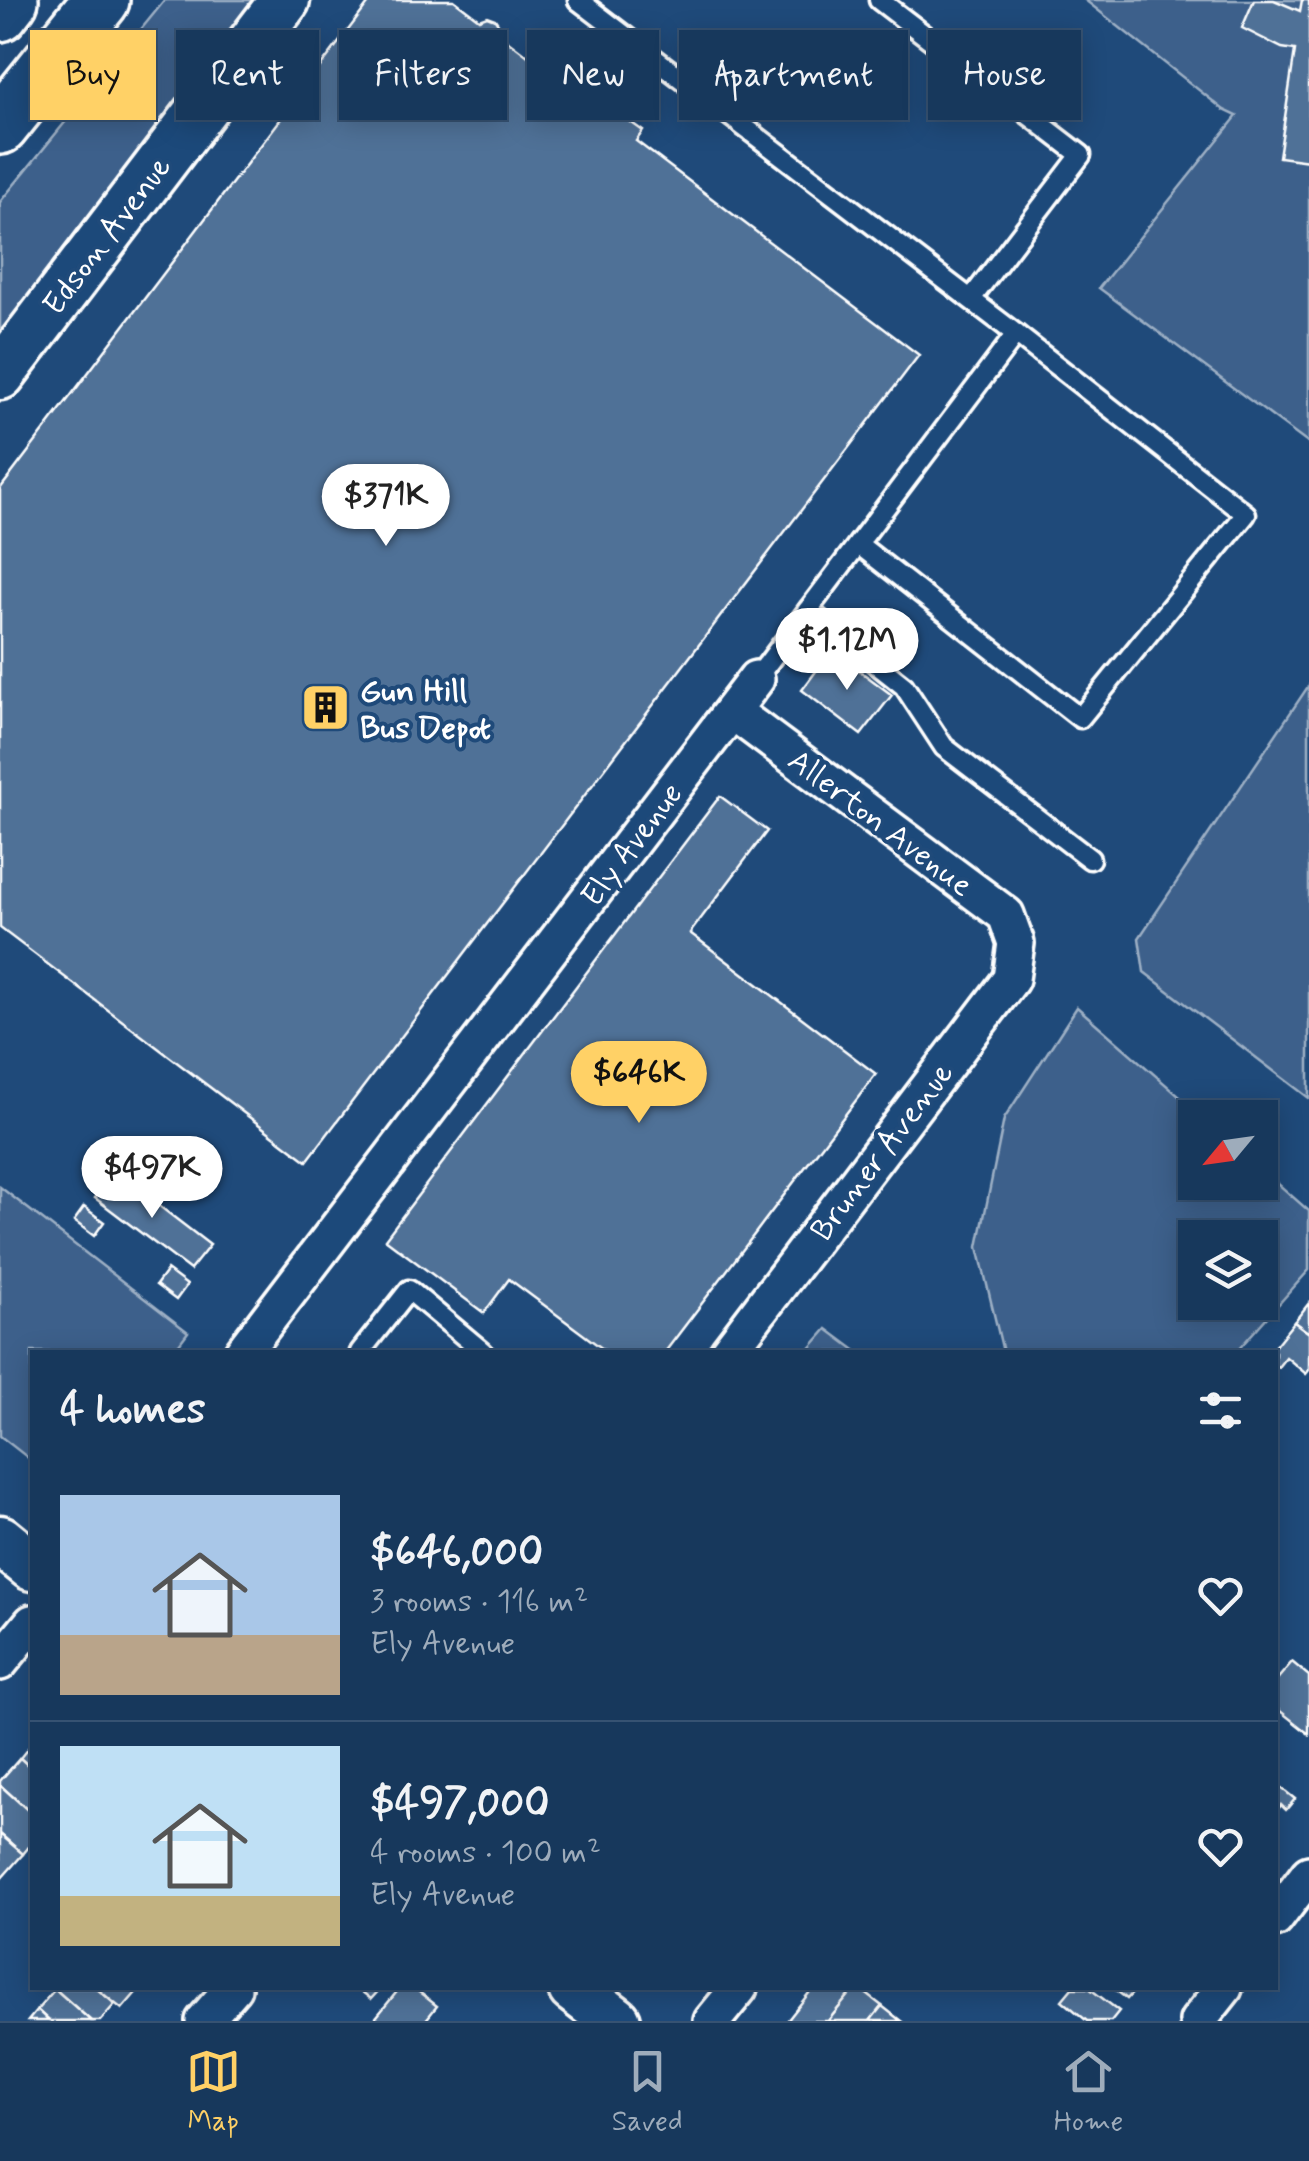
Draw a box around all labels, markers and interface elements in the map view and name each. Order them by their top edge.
chip: Buy [30,30,156,120]
chip: Rent [176,30,319,120]
chip: Filters [339,30,507,120]
chip: New [527,30,659,120]
chip: Apartment [679,30,908,120]
chip: House [928,30,1081,120]
street label: Edson Avenue [34,148,181,324]
pin: $371K [316,464,456,549]
text: $371K [344,475,428,517]
pin: $1.12M [766,608,928,693]
text: $1.12M [797,619,897,661]
place label: Gun Hill Bus Depot [360,671,491,750]
building icon: Gun Hill Bus Depot [299,682,351,734]
street label: Allerton Avenue [779,740,981,907]
street label: Ely Avenue [572,775,693,916]
pin: $646K [569,1041,709,1126]
text: $646K [593,1052,685,1094]
street label: Bruner Avenue [802,1054,964,1250]
north arrow [1178,1100,1278,1200]
map controls [1178,1100,1278,1320]
pin: $497K [82,1136,222,1221]
text: $497K [104,1147,200,1189]
button: layers [1178,1220,1278,1320]
text: 4 homes [60,1383,206,1438]
icon: filters [1193,1383,1248,1438]
text: $646,000 [370,1526,543,1581]
icon: home [140,1535,260,1655]
icon: heart [1193,1568,1248,1623]
text: 3 rooms · 116 m² [370,1581,588,1623]
text: Ely Avenue [370,1623,515,1665]
text: $497,000 [370,1777,549,1832]
icon: home [140,1786,260,1906]
icon: heart [1193,1819,1248,1874]
text: 4 rooms · 100 m² [370,1832,601,1874]
text: Ely Avenue [370,1874,515,1916]
tab: Map [186,2044,241,2141]
tab: Saved [612,2044,683,2141]
tab: Home [1054,2044,1123,2141]

